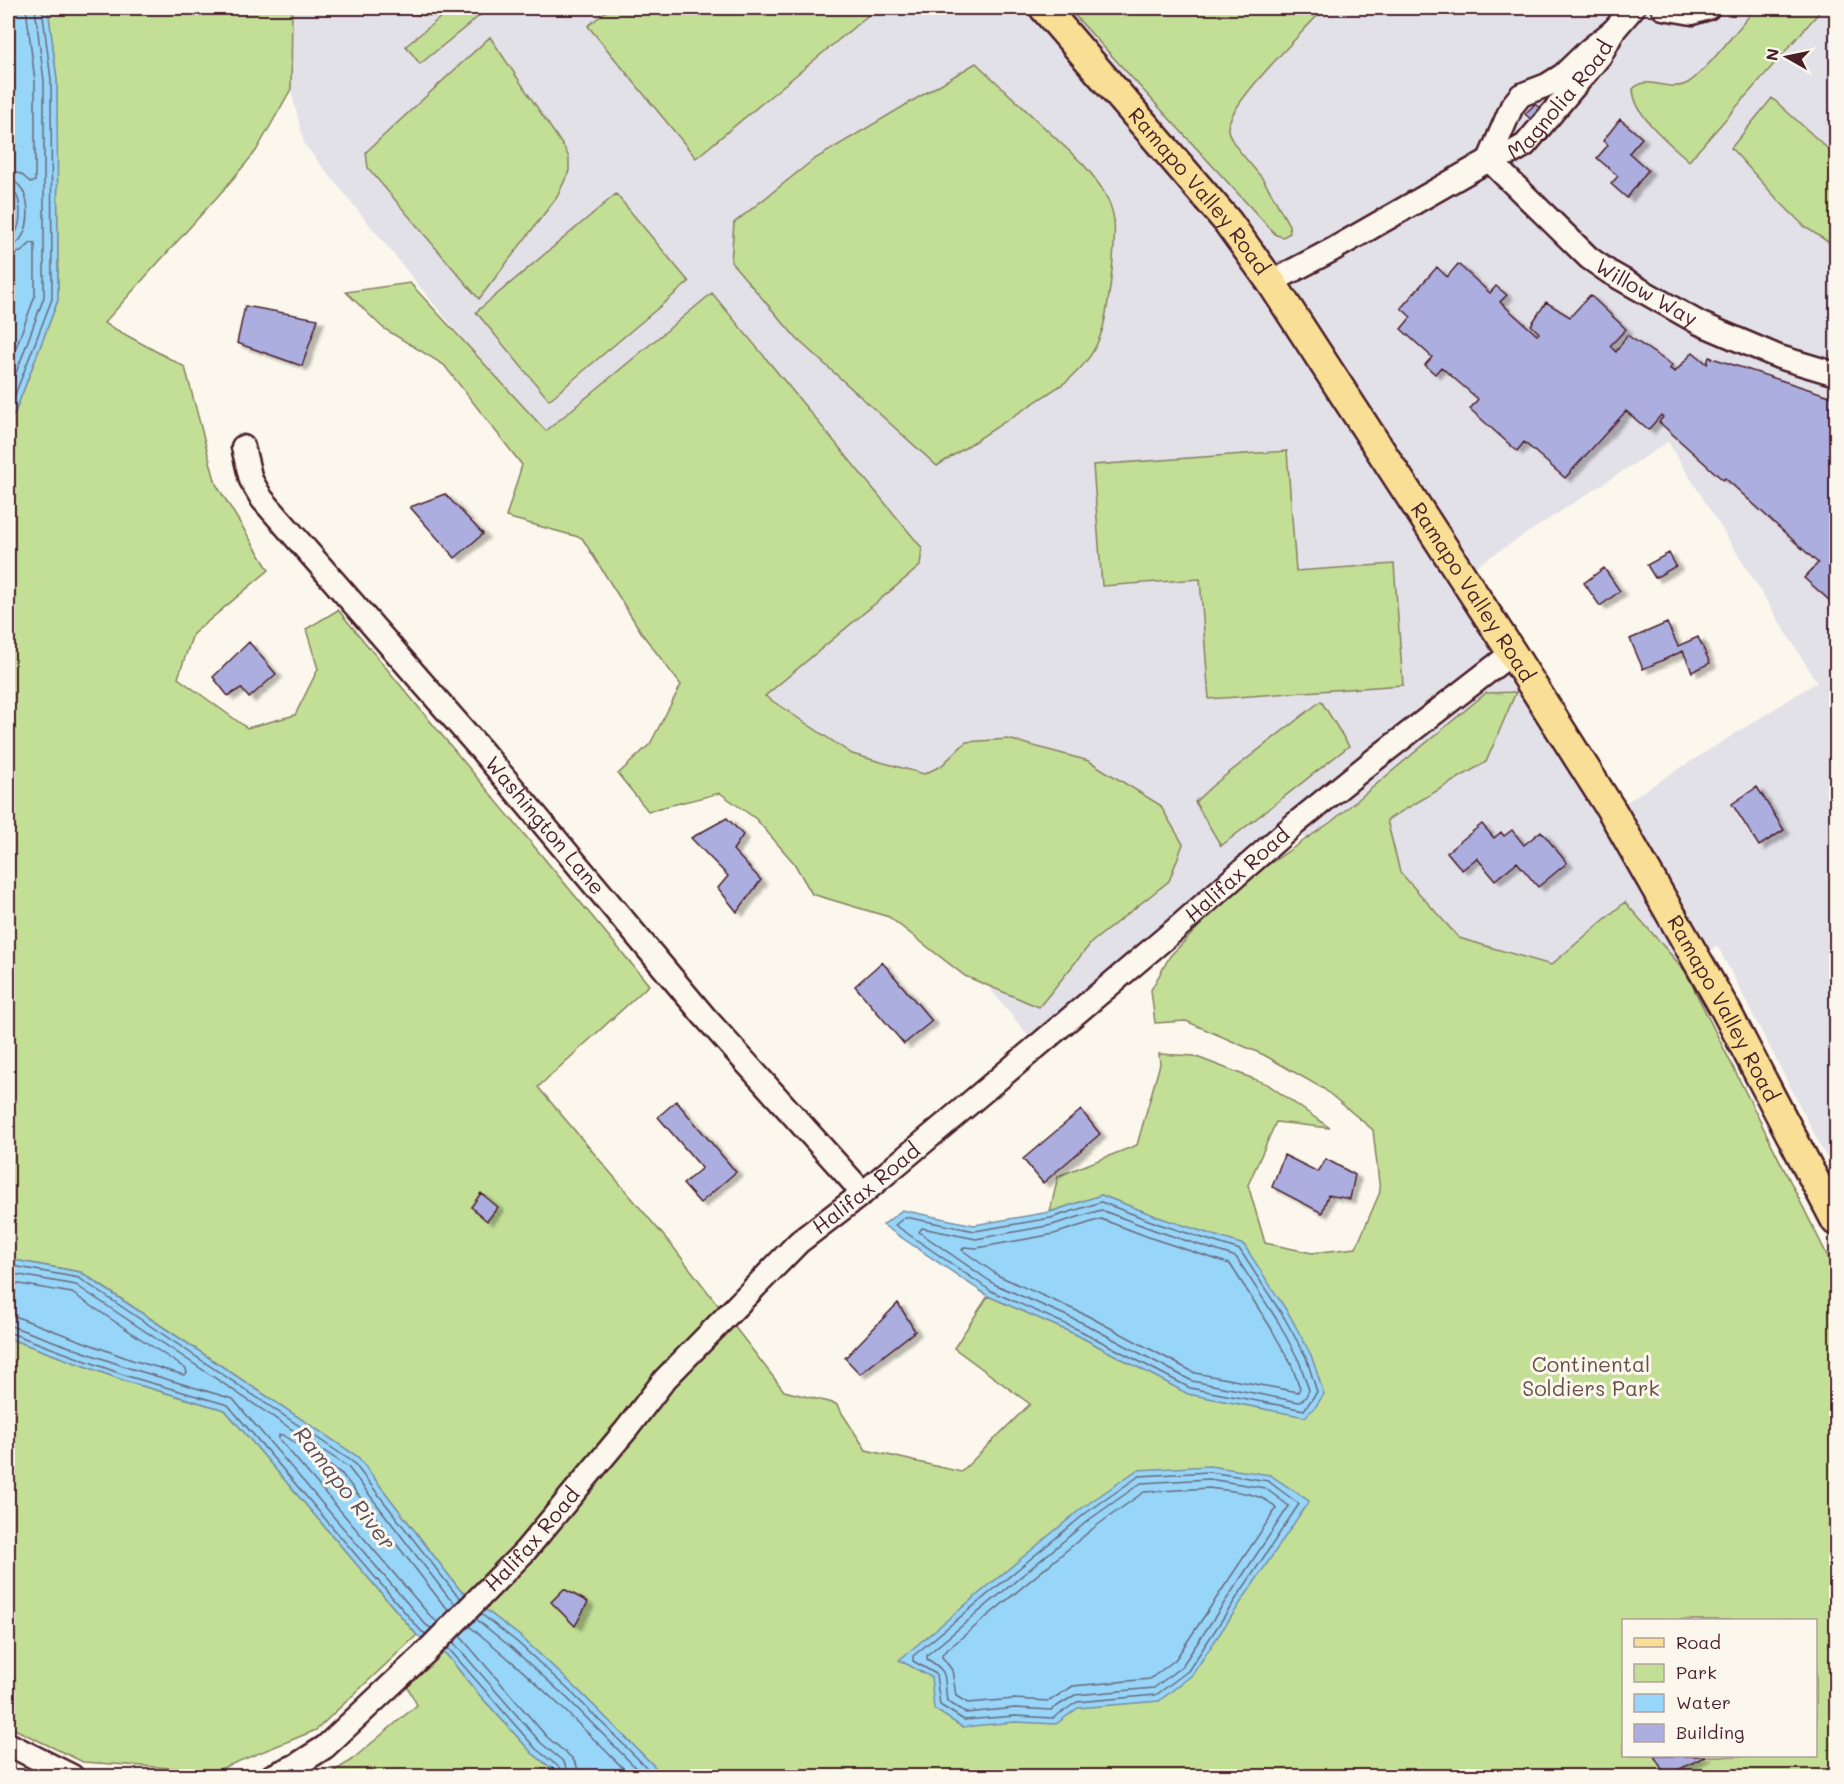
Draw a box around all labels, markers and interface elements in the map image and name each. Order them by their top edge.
north arrow [1757,27,1817,87]
street label: Magnolia Road [1502,35,1618,164]
text: N [1760,47,1783,62]
street label: Ramapo Valley Road [1123,101,1276,280]
street label: Willow Way [1591,252,1703,331]
street label: Ramapo Valley Road [1406,497,1542,686]
street label: Washington Lane [480,750,612,900]
street label: Halifax Road [1178,820,1294,927]
street label: Ramapo Valley Road [1662,910,1786,1106]
street label: Halifax Road [806,1136,925,1239]
park label: Continental Soldiers Park [1522,1350,1660,1401]
water label: Ramapo River [288,1420,403,1556]
street label: Halifax Road [478,1481,585,1597]
legend [1622,1619,1817,1757]
text: Road [1676,1630,1721,1654]
text: Park [1676,1660,1717,1684]
text: Water [1676,1690,1731,1714]
text: Building [1676,1720,1744,1744]

